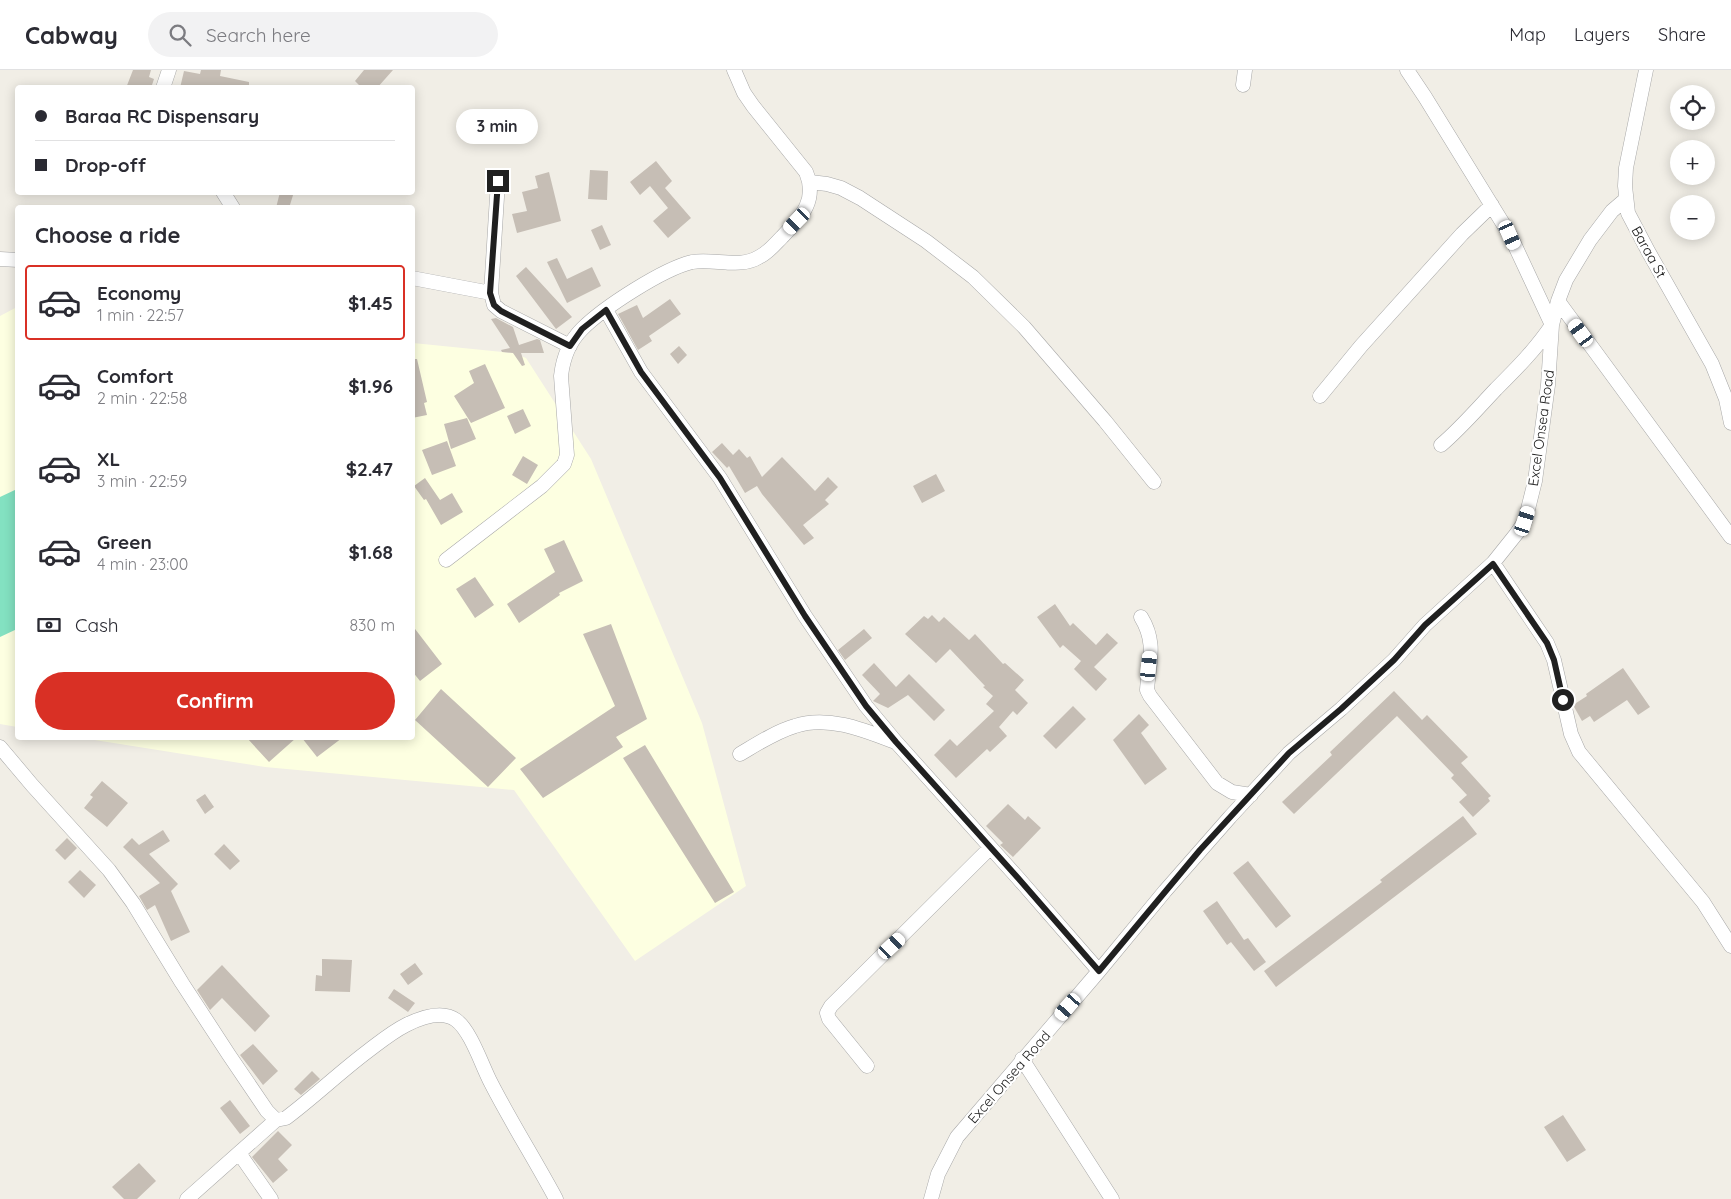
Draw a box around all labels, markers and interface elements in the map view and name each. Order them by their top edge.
search box [148,12,498,57]
text: Cabway [25,20,118,50]
icon: search [166,21,194,49]
text: Search here [206,23,311,47]
text: Map [1509,23,1546,46]
text: Layers [1574,23,1630,46]
text: Share [1658,23,1706,46]
map controls [1670,85,1715,240]
button: locate [1670,85,1715,130]
text: Baraa RC Dispensary [65,104,259,128]
callout: 3 min [457,108,539,144]
text: 3 min [476,116,518,136]
button: + [1670,140,1715,185]
text: Drop-off [65,153,146,177]
route end [487,170,509,192]
button: − [1670,195,1715,240]
car [781,205,812,237]
car [1497,218,1522,252]
text: Choose a ride [35,221,180,249]
street label: Baraa St [1627,223,1671,281]
icon: car [37,280,82,325]
text: Economy [97,281,181,305]
text: $1.45 [348,291,393,315]
text: 1 min · 22:57 [97,305,184,325]
car [1566,316,1595,350]
icon: car [37,363,82,408]
text: Comfort [97,364,174,388]
street label: Excel Onsea Road [1524,369,1558,487]
text: $1.96 [348,374,393,398]
text: 2 min · 22:58 [97,388,187,408]
icon: car [37,446,82,491]
text: XL [97,447,120,471]
text: $2.47 [346,457,393,481]
text: 3 min · 22:59 [97,471,187,491]
car [1513,504,1536,538]
icon: car [37,529,82,574]
text: Green [97,530,152,554]
text: $1.68 [349,540,393,564]
text: 4 min · 23:00 [97,554,188,574]
icon: cash [35,611,63,639]
text: Cash [75,613,119,637]
text: 830 m [349,615,395,635]
car [1139,650,1158,682]
button: Confirm [35,672,395,730]
route start [1552,689,1574,711]
car [875,930,908,962]
car [1052,991,1083,1023]
street label: Excel Onsea Road [964,1027,1054,1127]

